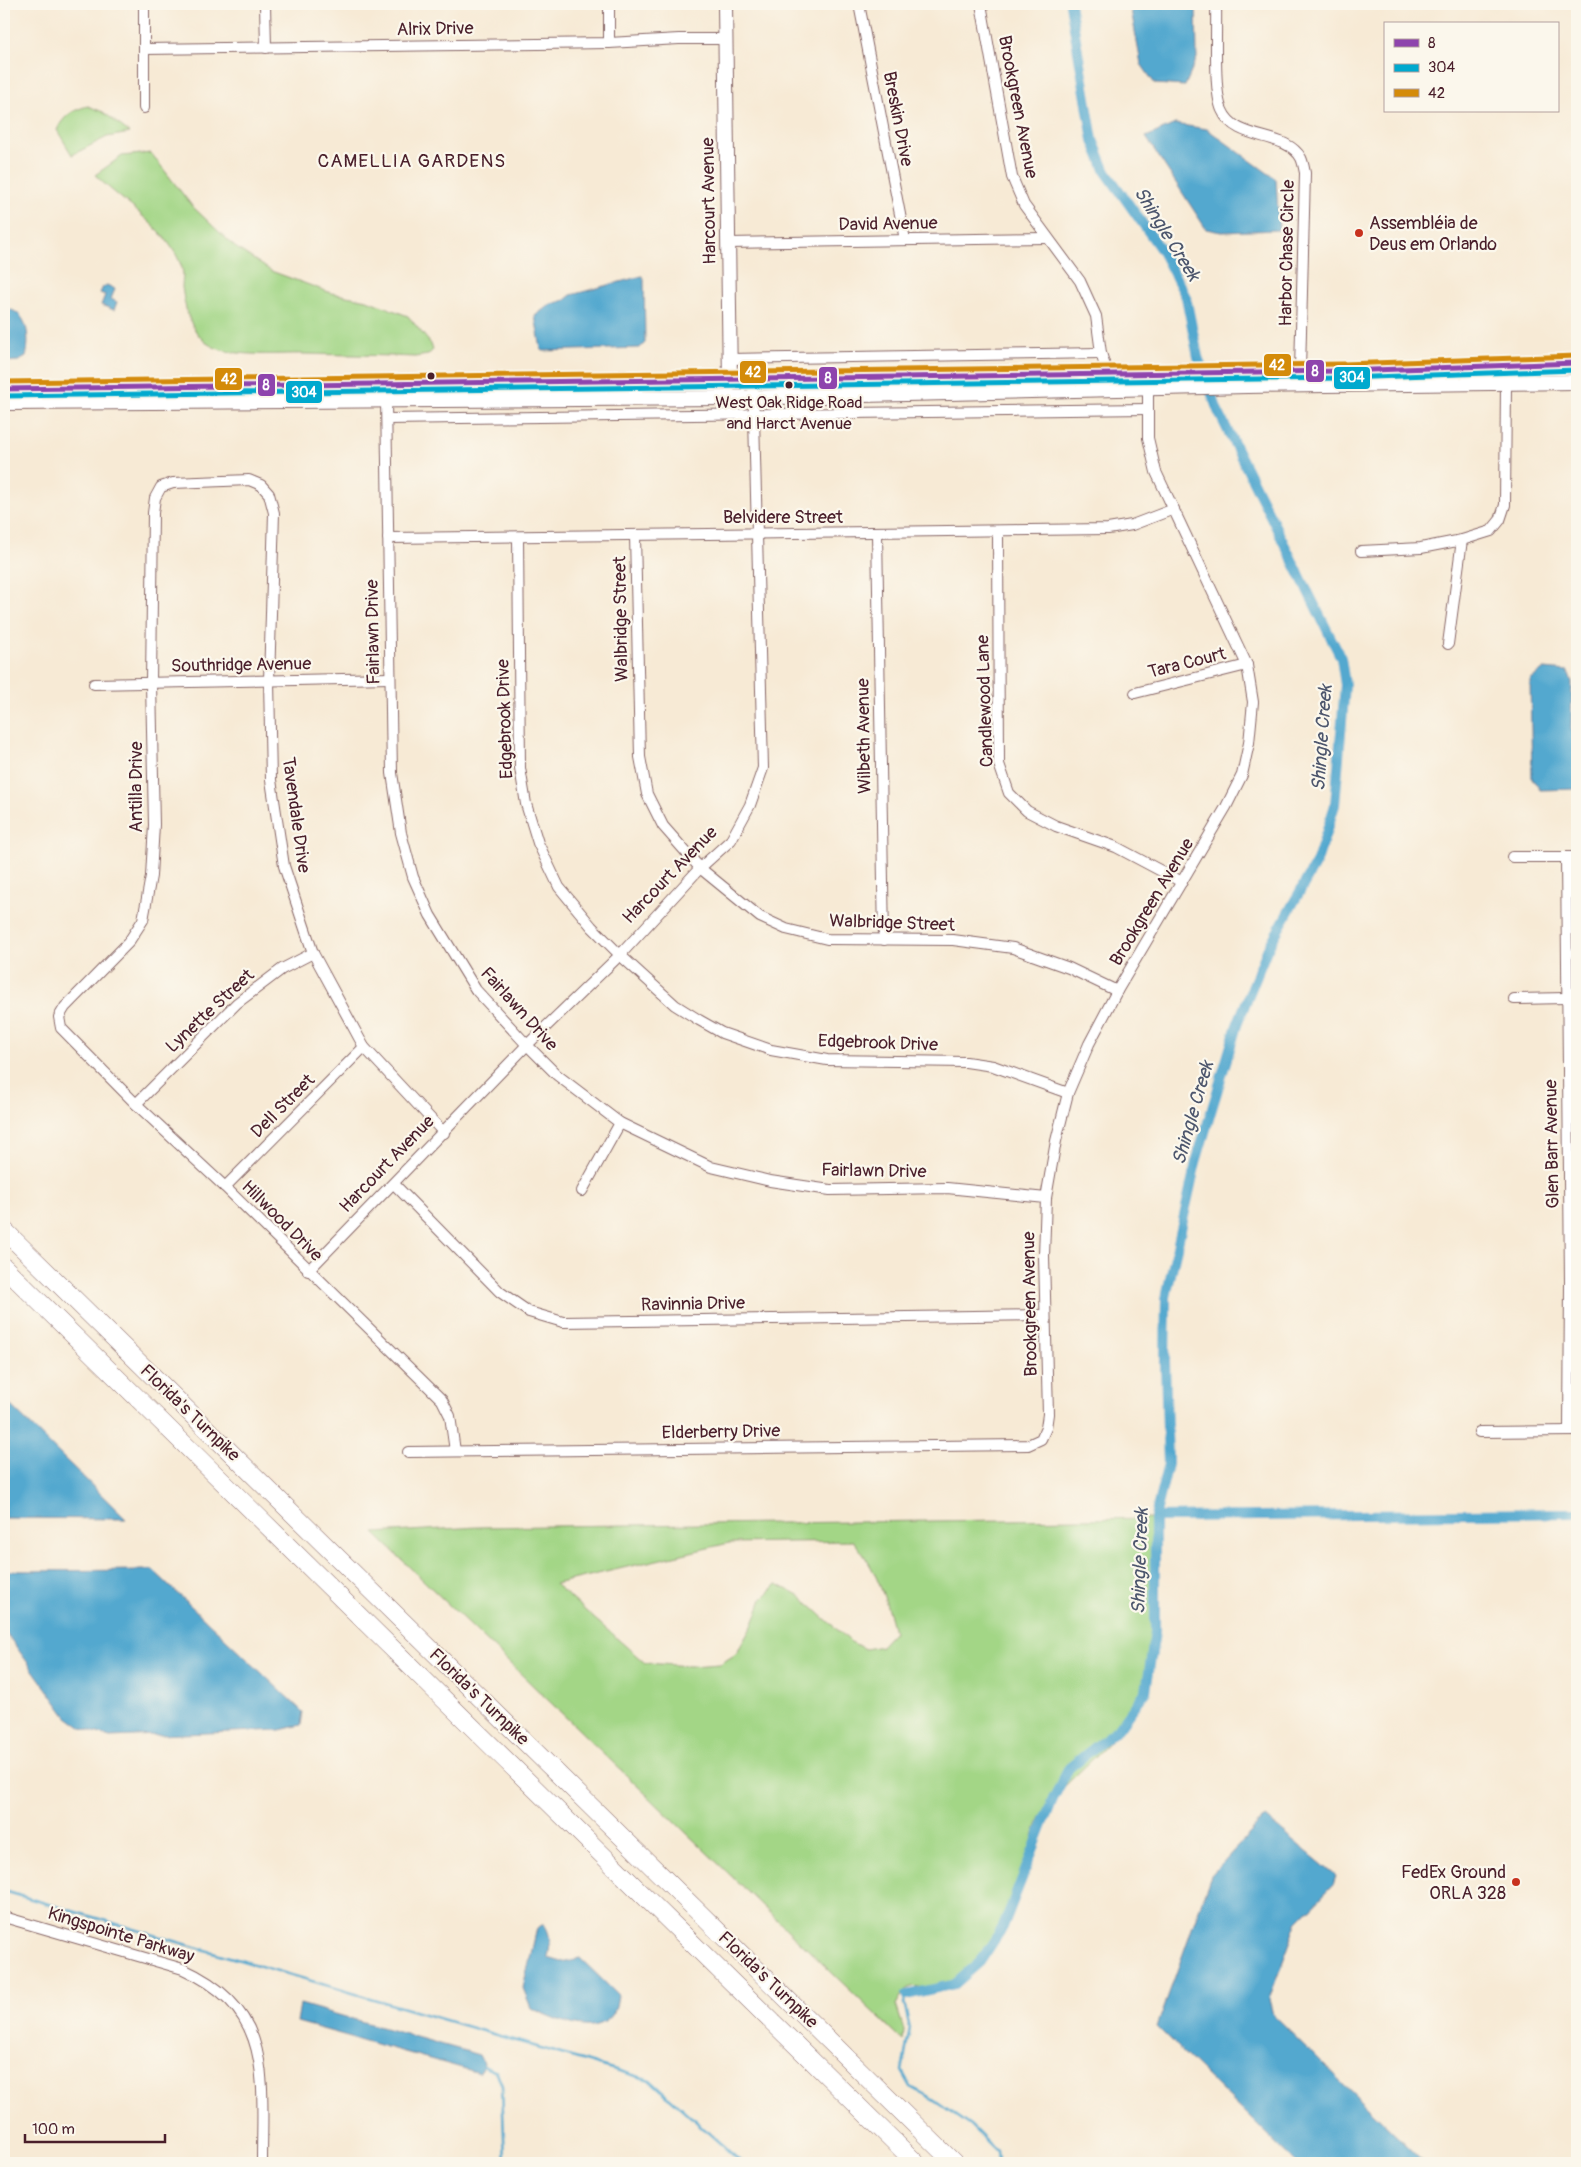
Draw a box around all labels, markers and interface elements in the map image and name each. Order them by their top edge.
street label: Alrix Drive [396,17,474,41]
legend [1384,22,1558,112]
street label: Brookgreen Avenue [993,34,1043,180]
text: 8 [1428,34,1436,53]
text: 304 [1428,58,1456,77]
street label: Breskin Drive [878,70,918,169]
text: 42 [1428,84,1445,103]
street label: Harcourt Avenue [696,137,722,265]
district label: CAMELLIA GARDENS [318,149,506,173]
street label: Harbor Chase Circle [1274,179,1300,327]
water label: Shingle Creek [1129,182,1206,287]
street label: David Avenue [838,212,938,236]
place label: Assembléia de Deus em Orlando [1369,212,1497,256]
marker: Assembléia de Deus em Orlando [1353,227,1365,239]
line badge: 42 [1263,353,1292,377]
text: 42 [1269,357,1285,374]
line badge: 8 [1305,359,1325,383]
line badge: 42 [739,360,767,384]
text: 8 [1311,363,1319,380]
text: 42 [745,364,761,381]
line badge: 8 [818,366,838,390]
line badge: 304 [1333,366,1371,390]
line badge: 42 [214,367,243,391]
text: 304 [1339,369,1366,386]
text: 8 [824,370,832,387]
text: 42 [221,371,237,388]
unlabelled marker [426,371,436,381]
line badge: 8 [257,373,276,397]
text: 8 [262,377,270,394]
line badge: 304 [285,380,323,404]
marker: West Oak Ridge Road and Harct Avenue [784,380,794,390]
text: 304 [291,384,318,401]
place label: West Oak Ridge Road and Harct Avenue [715,392,863,434]
street label: Belvidere Street [723,506,844,529]
street label: Walbridge Street [608,555,634,682]
street label: Fairlawn Drive [361,579,385,685]
street label: Candlewood Lane [971,634,999,768]
street label: Tara Court [1146,642,1229,684]
street label: Southridge Avenue [171,652,312,678]
street label: Edgebrook Drive [491,658,519,779]
street label: Wilbeth Avenue [851,678,877,794]
water label: Shingle Creek [1306,682,1338,792]
street label: Antilla Drive [125,741,148,833]
street label: Tavendale Drive [276,756,316,875]
street label: Harcourt Avenue [618,821,722,929]
street label: Brookgreen Avenue [1105,834,1199,970]
street label: Walbridge Street [829,909,956,937]
street label: Fairlawn Drive [475,962,563,1056]
street label: Lynette Street [161,964,260,1058]
street label: Edgebrook Drive [818,1029,939,1057]
water label: Shingle Creek [1167,1057,1220,1167]
street label: Dell Street [246,1069,320,1143]
street label: Glen Barr Avenue [1539,1079,1565,1209]
street label: Harcourt Avenue [335,1110,439,1218]
street label: Fairlawn Drive [821,1159,927,1183]
street label: Hillwood Drive [236,1175,328,1267]
street label: Brookgreen Avenue [1017,1231,1043,1377]
street label: Ravinnia Drive [641,1292,745,1316]
street label: Florida's Turnpike [135,1359,245,1467]
street label: Elderberry Drive [662,1419,781,1445]
water label: Shingle Creek [1126,1505,1154,1615]
street label: Florida's Turnpike [424,1643,534,1751]
place label: FedEx Ground ORLA 328 [1401,1861,1506,1905]
marker: FedEx Ground ORLA 328 [1510,1876,1522,1888]
street label: Kingspointe Parkway [45,1902,197,1968]
street label: Florida's Turnpike [713,1926,823,2034]
scale bar [25,2112,165,2144]
text: 100 m [32,2120,75,2139]

